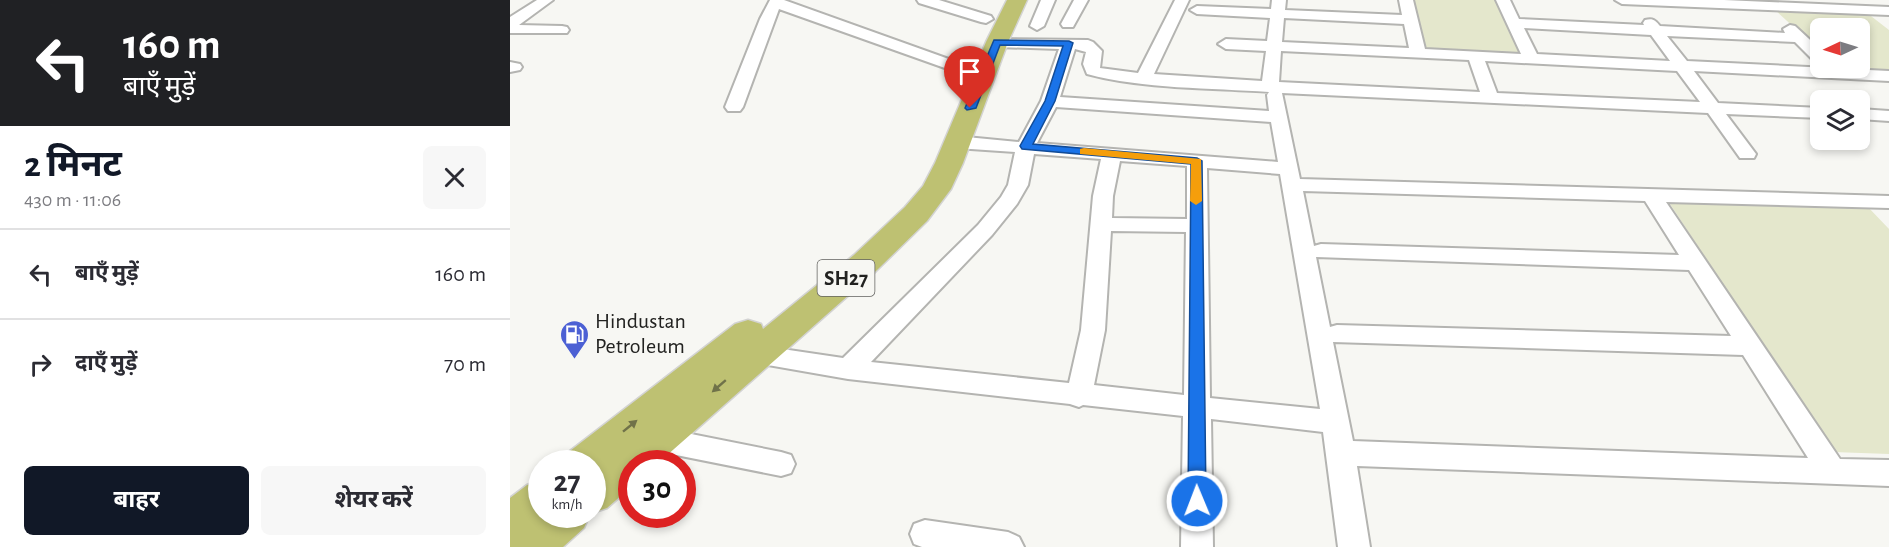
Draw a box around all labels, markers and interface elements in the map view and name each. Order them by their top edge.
north arrow [1810,18,1870,78]
map controls [1810,18,1870,150]
icon: left [24,24,102,102]
text: 160 m [123,24,221,66]
pin [944,46,995,108]
icon: arrive [953,55,986,88]
text: बाएँ मुड़ें [123,73,195,100]
button: layers [1810,90,1870,150]
button: close [423,146,486,209]
text: 2 मिनट [24,147,122,183]
text: 430 m · 11:06 [24,190,121,210]
icon: left [24,258,57,291]
road number: SH27 [818,260,874,296]
text: बाएँ मुड़ें [75,262,139,284]
text: 160 m [435,263,486,285]
place label: Hindustan Petroleum [595,310,686,357]
fuel station icon: Hindustan Petroleum [558,318,590,360]
icon: right [24,348,57,381]
text: दाएँ मुड़ें [75,352,137,374]
text: 70 m [444,353,486,375]
one-way arrow [711,379,727,392]
one-way arrow [623,421,638,433]
speed limit sign: 30 [618,450,696,528]
button: बाहर [24,466,249,535]
button: शेयर करें [261,466,486,535]
text: 27 [553,467,581,497]
position arrow [1165,469,1229,533]
text: km/h [552,497,582,512]

